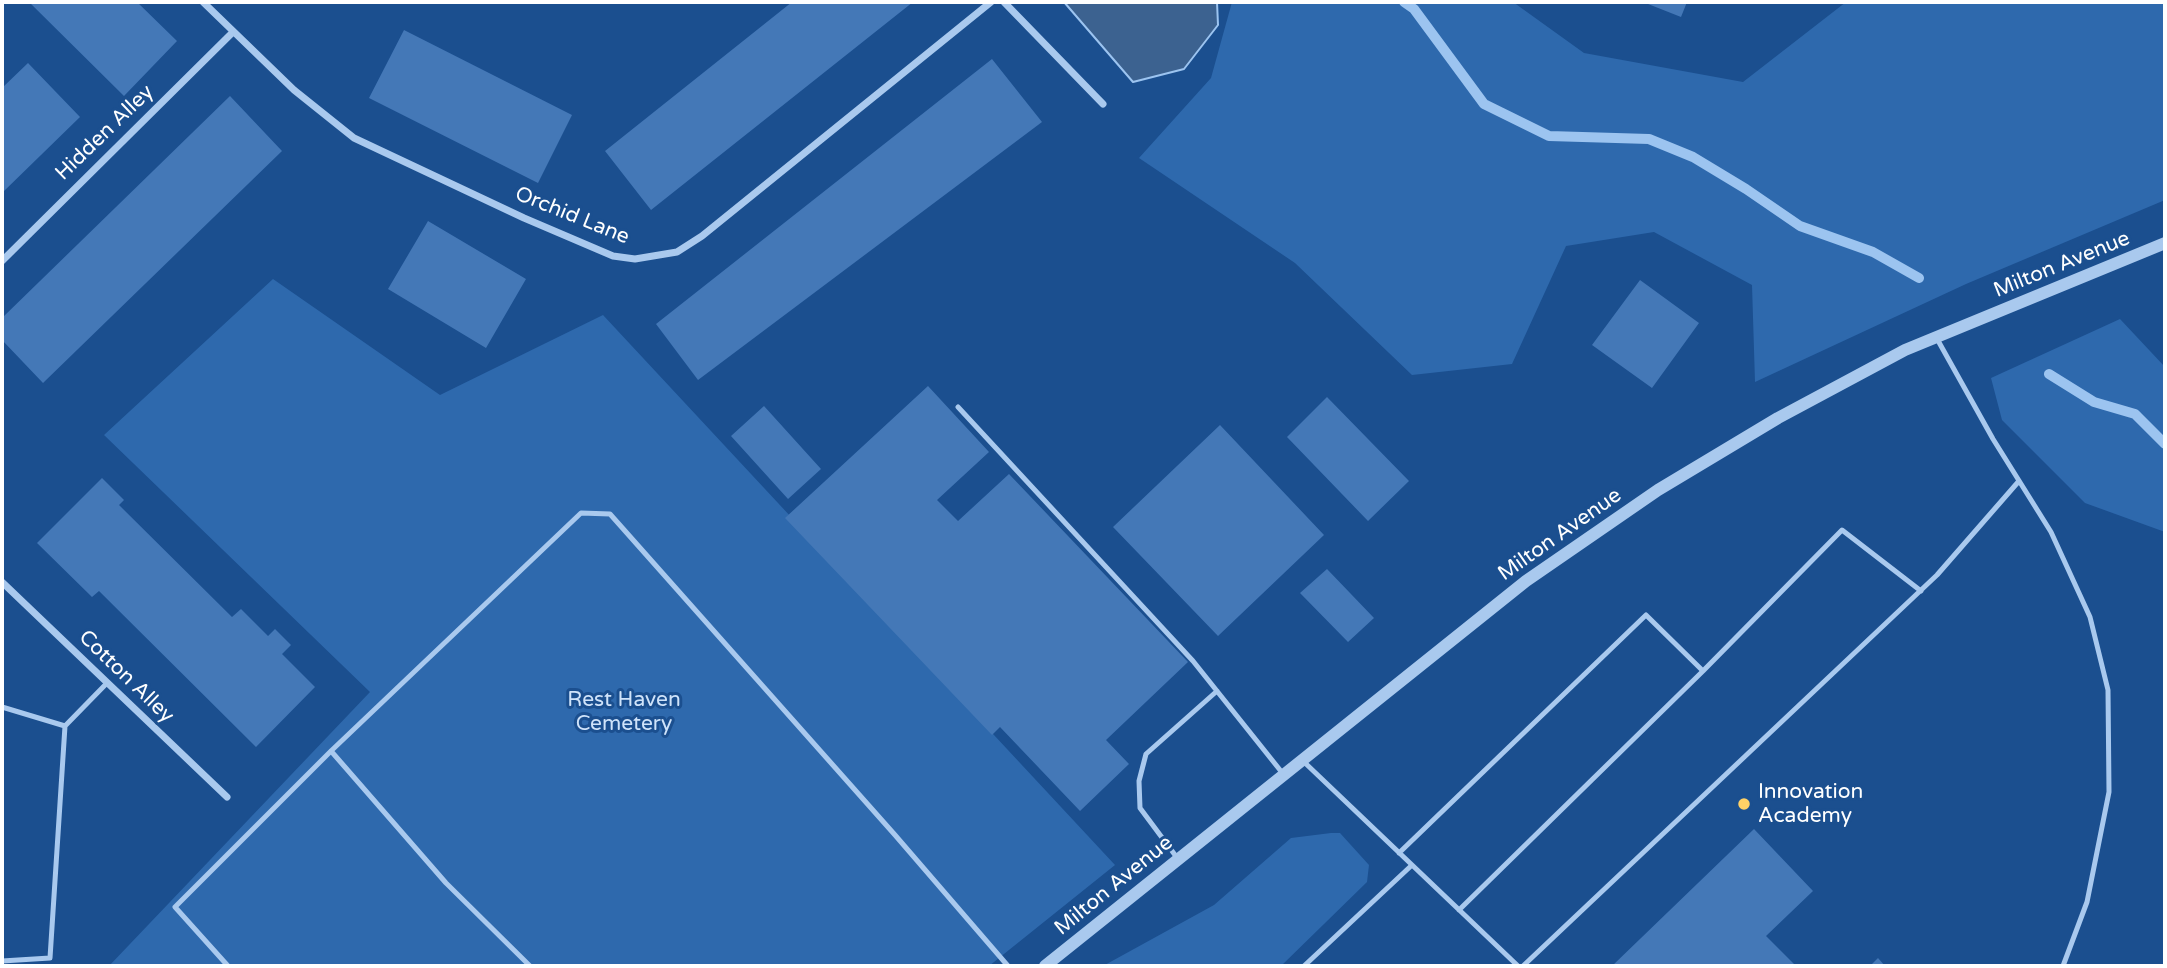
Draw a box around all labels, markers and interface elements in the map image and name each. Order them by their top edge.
street label: Hidden Alley [51,80,159,186]
street label: Orchid Lane [511,182,633,250]
street label: Milton Avenue [1990,226,2134,304]
street label: Milton Avenue [1494,483,1626,587]
street label: Cotton Alley [73,625,179,729]
park label: Rest Haven Cemetery [567,687,681,737]
place label: Innovation Academy [1758,779,1863,829]
marker: Innovation Academy [1736,796,1752,812]
street label: Milton Avenue [1050,831,1178,941]

